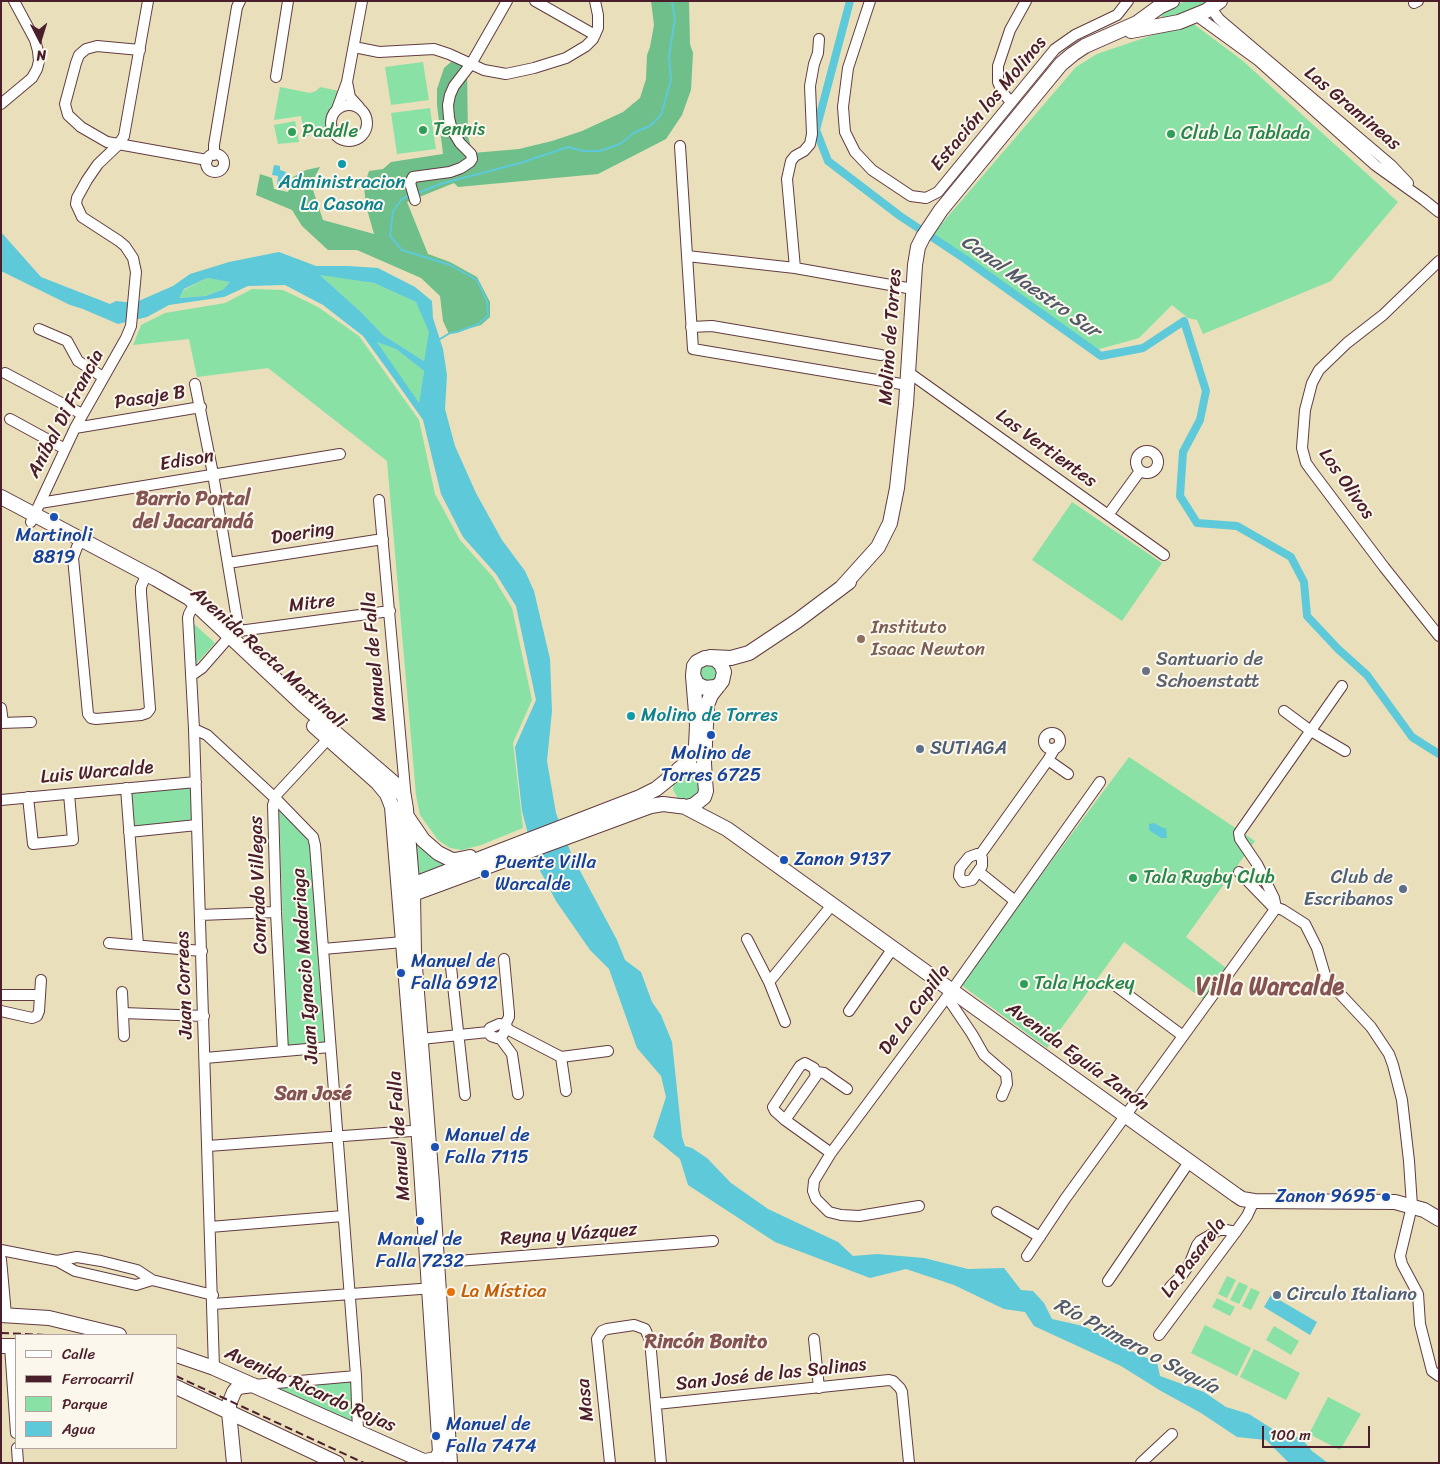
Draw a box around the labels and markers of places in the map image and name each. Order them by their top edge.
place label: Tennis [433,119,485,141]
place label: Paddle [302,121,358,143]
place label: Club La Tablada [1181,123,1310,145]
marker: Tennis [417,124,429,136]
marker: Paddle [286,126,298,138]
marker: Club La Tablada [1165,128,1177,140]
marker: Administracion La Casona [336,158,348,170]
place label: Administracion La Casona [279,172,405,216]
marker: Martinoli 8819 [48,511,60,523]
place label: Martinoli 8819 [16,525,92,569]
place label: Instituto Isaac Newton [871,617,985,661]
marker: Instituto Isaac Newton [855,633,867,645]
place label: Santuario de Schoenstatt [1156,649,1263,693]
marker: Santuario de Schoenstatt [1140,665,1152,677]
place label: Molino de Torres [641,705,778,727]
marker: Molino de Torres [625,710,637,722]
marker: Molino de Torres 6725 [705,729,717,741]
place label: SUTIAGA [930,738,1007,760]
place label: Molino de Torres 6725 [661,743,761,787]
marker: SUTIAGA [914,743,926,755]
place label: Zanon 9137 [794,849,890,871]
place label: Puente Villa Warcalde [495,852,596,896]
marker: Zanon 9137 [778,854,790,866]
place label: Tala Rugby Club [1143,867,1275,889]
place label: Club de Escribanos [1304,867,1393,911]
marker: Puente Villa Warcalde [479,868,491,880]
marker: Tala Rugby Club [1127,872,1139,884]
marker: Club de Escribanos [1397,883,1409,895]
place label: Manuel de Falla 6912 [411,951,498,995]
marker: Manuel de Falla 6912 [395,967,407,979]
place label: Tala Hockey [1034,973,1134,995]
marker: Tala Hockey [1018,978,1030,990]
place label: Manuel de Falla 7115 [445,1125,530,1169]
marker: Manuel de Falla 7115 [429,1141,441,1153]
place label: Zanon 9695 [1275,1186,1376,1208]
marker: Zanon 9695 [1380,1191,1392,1203]
marker: Manuel de Falla 7232 [414,1215,426,1227]
place label: Manuel de Falla 7232 [376,1229,464,1273]
place label: La Mística [461,1281,546,1303]
place label: Circulo Italiano [1287,1284,1417,1306]
marker: La Mística [445,1286,457,1298]
marker: Circulo Italiano [1271,1289,1283,1301]
place label: Manuel de Falla 7474 [446,1414,537,1458]
marker: Manuel de Falla 7474 [430,1430,442,1442]

